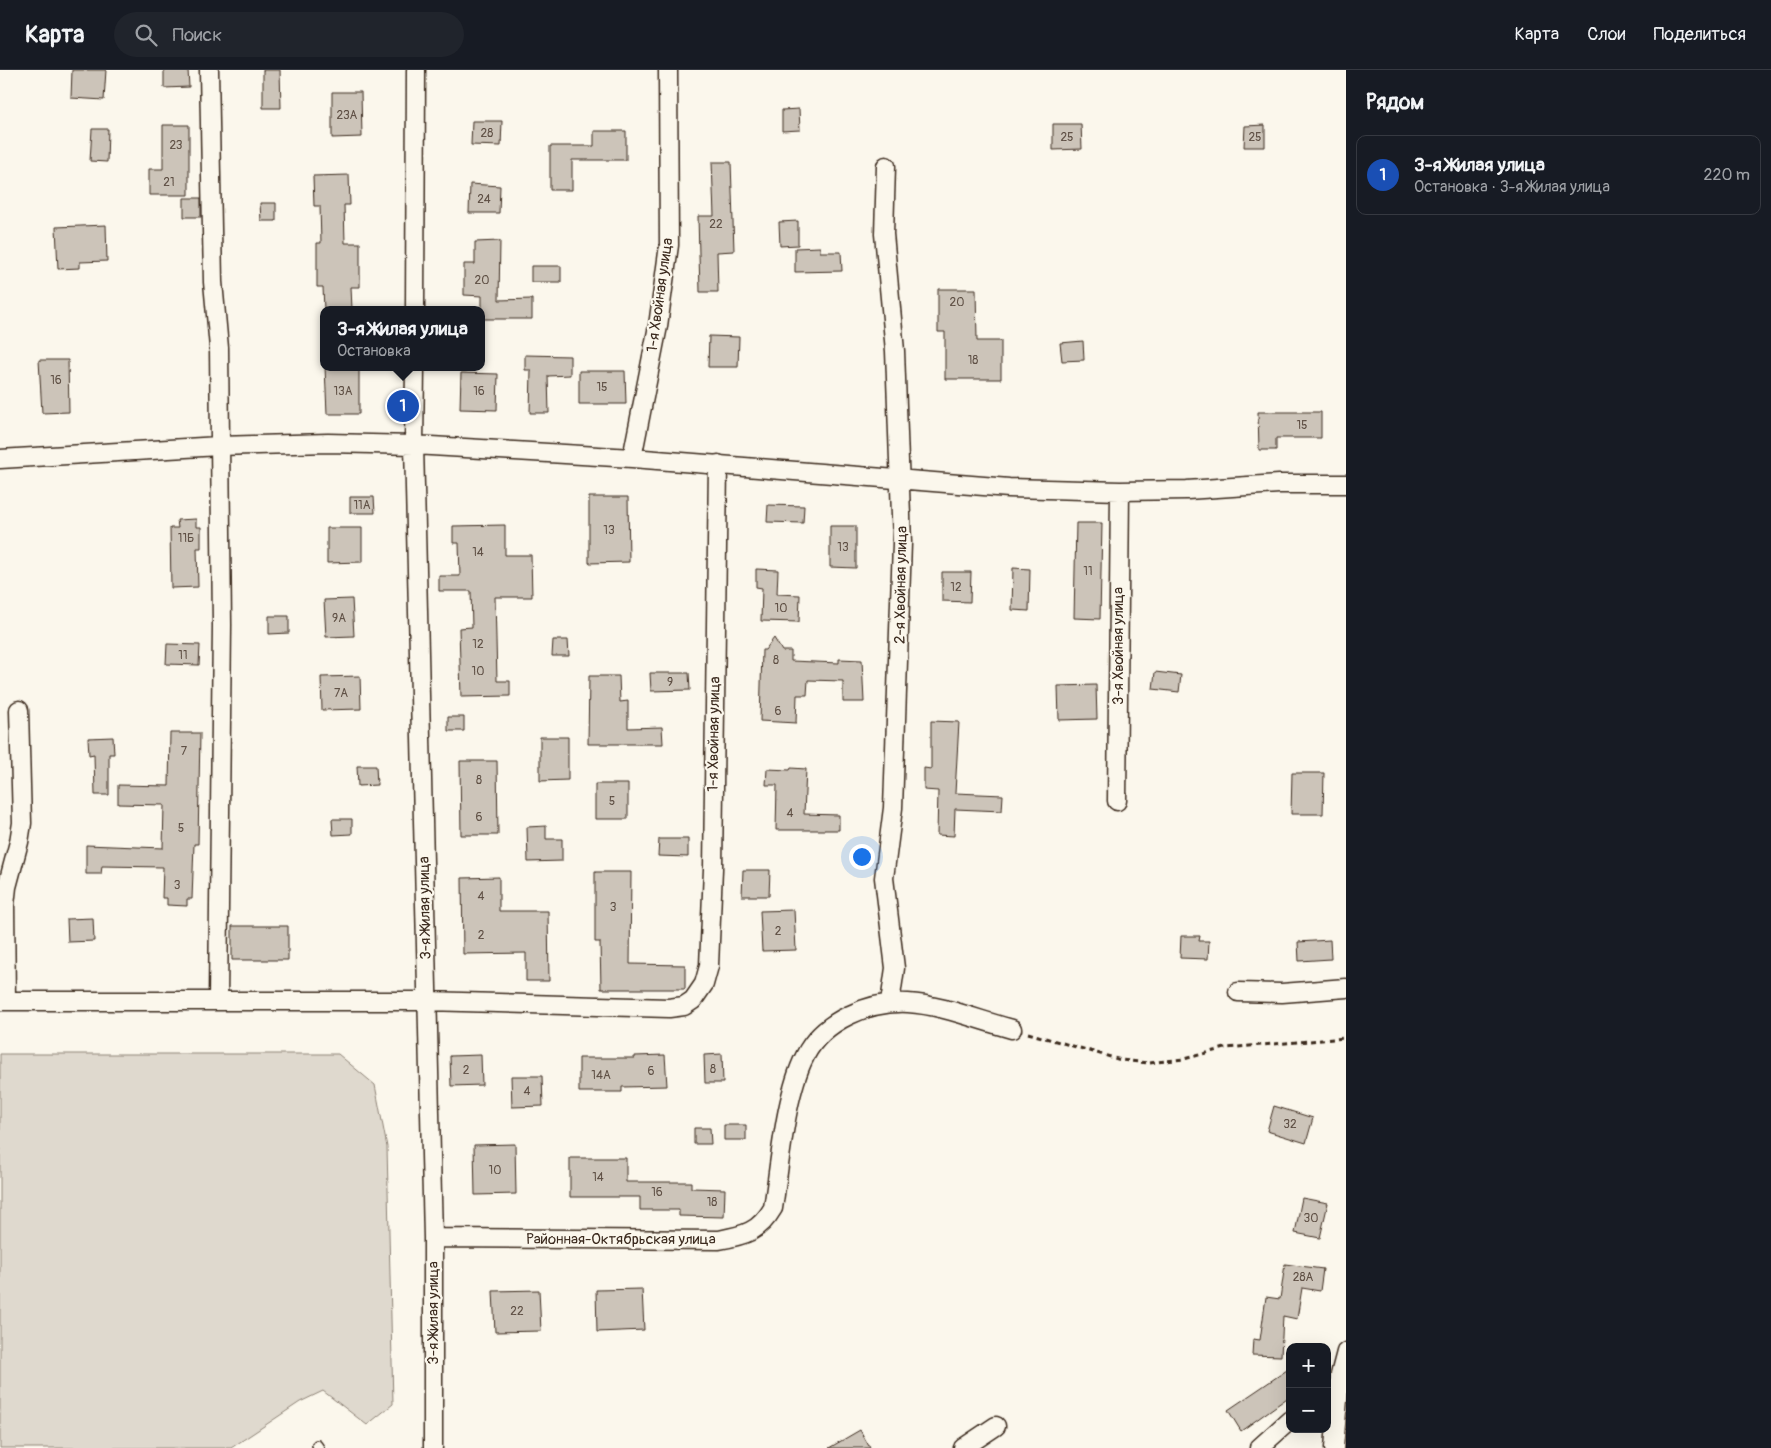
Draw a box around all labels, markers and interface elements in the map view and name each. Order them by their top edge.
search box [114,12,464,57]
text: Карта [25,20,84,49]
icon: search [132,21,160,49]
text: Поиск [172,23,222,47]
text: Карта [1515,23,1559,46]
text: Слои [1587,23,1625,46]
text: Поделиться [1653,23,1746,46]
text: Рядом [1366,89,1424,116]
house number: 23А [337,108,358,123]
house number: 28 [481,126,493,141]
house number: 25 [1060,130,1074,145]
house number: 25 [1248,130,1262,145]
house number: 23 [169,138,183,153]
text: 3-я Жилая улица [1414,153,1545,177]
text: 1 [1380,165,1386,185]
text: 220 m [1704,165,1750,185]
house number: 21 [163,175,175,190]
text: Остановка · 3-я Жилая улица [1414,177,1610,197]
house number: 24 [477,192,491,207]
house number: 22 [709,217,723,232]
street label: 1-я Хвойная улица [643,237,677,353]
house number: 20 [475,273,489,288]
house number: 20 [950,295,964,310]
popup [320,306,485,371]
text: 3-я Жилая улица [337,317,468,341]
text: Остановка [337,341,411,361]
house number: 18 [968,353,978,368]
house number: 16 [50,373,62,388]
house number: 15 [596,380,608,395]
house number: 13А [333,384,353,399]
house number: 16 [473,384,485,399]
pin: 1 [387,387,419,425]
house number: 15 [1296,418,1308,433]
house number: 11А [353,498,371,513]
house number: 13 [603,523,615,538]
street label: 2-я Хвойная улица [890,526,912,644]
house number: 11Б [178,531,194,546]
house number: 13 [837,540,849,555]
house number: 14 [472,545,484,560]
house number: 11 [1083,564,1093,579]
house number: 12 [950,580,962,595]
street label: 3-я Хвойная улица [1109,587,1128,705]
house number: 10 [775,601,787,616]
house number: 9А [332,611,346,626]
house number: 12 [472,637,484,652]
house number: 11 [178,648,188,663]
house number: 8 [773,653,779,668]
house number: 10 [472,664,484,679]
house number: 9 [667,675,673,690]
street label: 1-я Хвойная улица [703,676,725,792]
house number: 7А [334,686,348,701]
house number: 6 [775,704,782,719]
house number: 7 [181,744,188,759]
house number: 8 [476,773,482,788]
house number: 5 [609,794,615,809]
house number: 4 [787,806,794,821]
house number: 6 [476,810,483,825]
house number: 5 [178,821,184,836]
your location [849,844,875,870]
street label: 3-я Жилая улица [415,856,435,960]
house number: 3 [174,878,181,893]
house number: 4 [478,889,485,904]
house number: 3 [610,900,617,915]
house number: 2 [775,924,782,939]
house number: 2 [478,928,485,943]
house number: 8 [710,1062,716,1077]
house number: 2 [463,1063,470,1078]
house number: 6 [648,1064,655,1079]
house number: 14А [591,1068,611,1083]
house number: 4 [524,1084,531,1099]
house number: 32 [1283,1117,1297,1132]
house number: 10 [489,1163,501,1178]
house number: 14 [592,1170,604,1185]
house number: 16 [651,1185,663,1200]
house number: 18 [707,1195,717,1210]
house number: 30 [1304,1211,1318,1226]
street label: Районная-Октябрьская улица [526,1230,716,1249]
street label: 3-я Жилая улица [424,1261,443,1365]
house number: 28А [1293,1270,1313,1285]
house number: 22 [510,1304,524,1319]
map controls [1286,1343,1331,1433]
button: + [1286,1343,1331,1388]
button: − [1286,1388,1331,1433]

